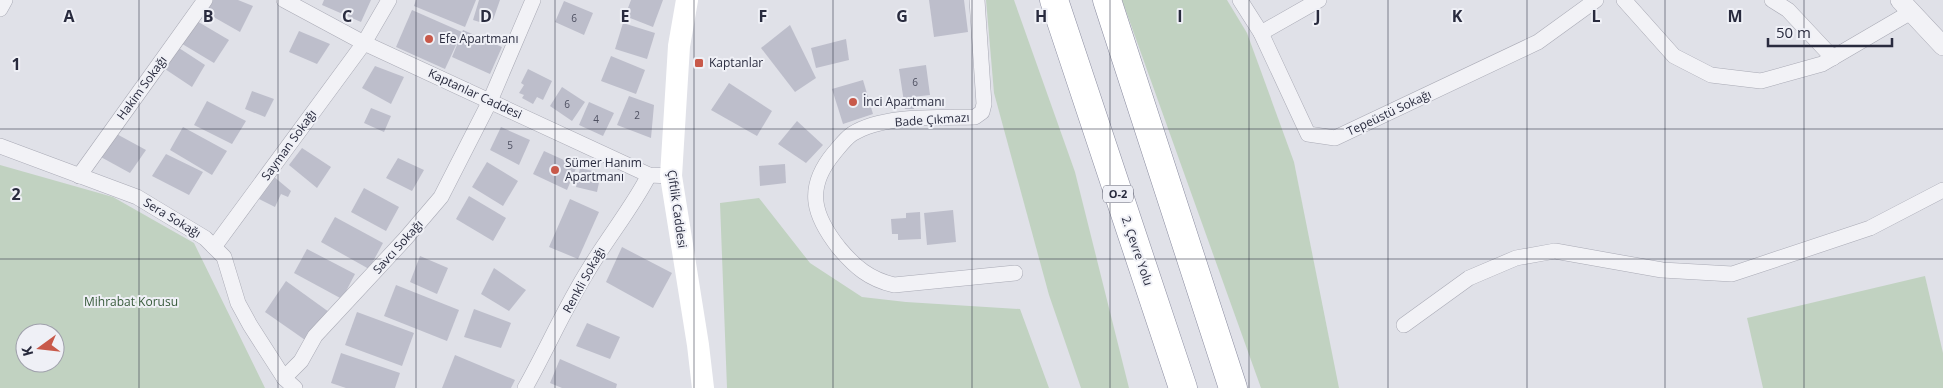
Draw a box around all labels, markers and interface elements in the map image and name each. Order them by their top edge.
text: A [63,5,75,27]
text: B [203,5,213,27]
text: C [342,5,352,27]
text: D [480,5,492,27]
text: E [621,5,630,27]
text: F [759,5,767,27]
text: G [896,5,908,27]
text: H [1035,5,1047,27]
text: I [1177,5,1183,27]
text: J [1313,5,1321,27]
text: K [1452,5,1463,27]
text: L [1591,5,1601,27]
text: M [1727,5,1743,27]
house number: 6 [571,11,577,25]
scale bar [1768,15,1892,47]
text: 50 m [1776,22,1811,42]
place label: Efe Apartmanı [439,30,519,47]
marker: Efe Apartmanı [423,33,435,45]
street label: Hakim Sokağı [113,52,171,123]
text: 1 [11,53,21,75]
place label: Kaptanlar [709,54,763,71]
marker: Kaptanlar [693,57,705,69]
street label: Kaptanlar Caddesi [425,64,525,123]
house number: 6 [912,75,918,89]
street label: Tepeüstü Sokağı [1344,85,1434,140]
place label: İnci Apartmanı [863,93,945,110]
marker: İnci Apartmanı [847,96,859,108]
house number: 6 [564,97,570,111]
street label: Sayman Sokağı [257,106,320,184]
house number: 2 [634,108,640,122]
street label: Bade Çıkmazı [894,108,970,131]
house number: 4 [593,112,599,126]
house number: 5 [507,138,513,152]
place label: Sümer Hanım Apartmanı [565,154,642,185]
marker: Sümer Hanım Apartmanı [549,164,561,176]
street label: Çiftlik Caddesi [664,169,691,249]
text: 2 [11,183,21,205]
road number: O-2 [1103,185,1133,202]
street label: Sera Sokağı [140,194,204,241]
street label: 2. Çevre Yolu [1118,214,1157,288]
street label: Savcı Sokağı [369,216,427,277]
street label: Renkli Sokağı [558,244,609,316]
park label: Mihrabat Korusu [84,293,178,310]
north arrow [15,323,65,373]
text: K [16,344,37,358]

